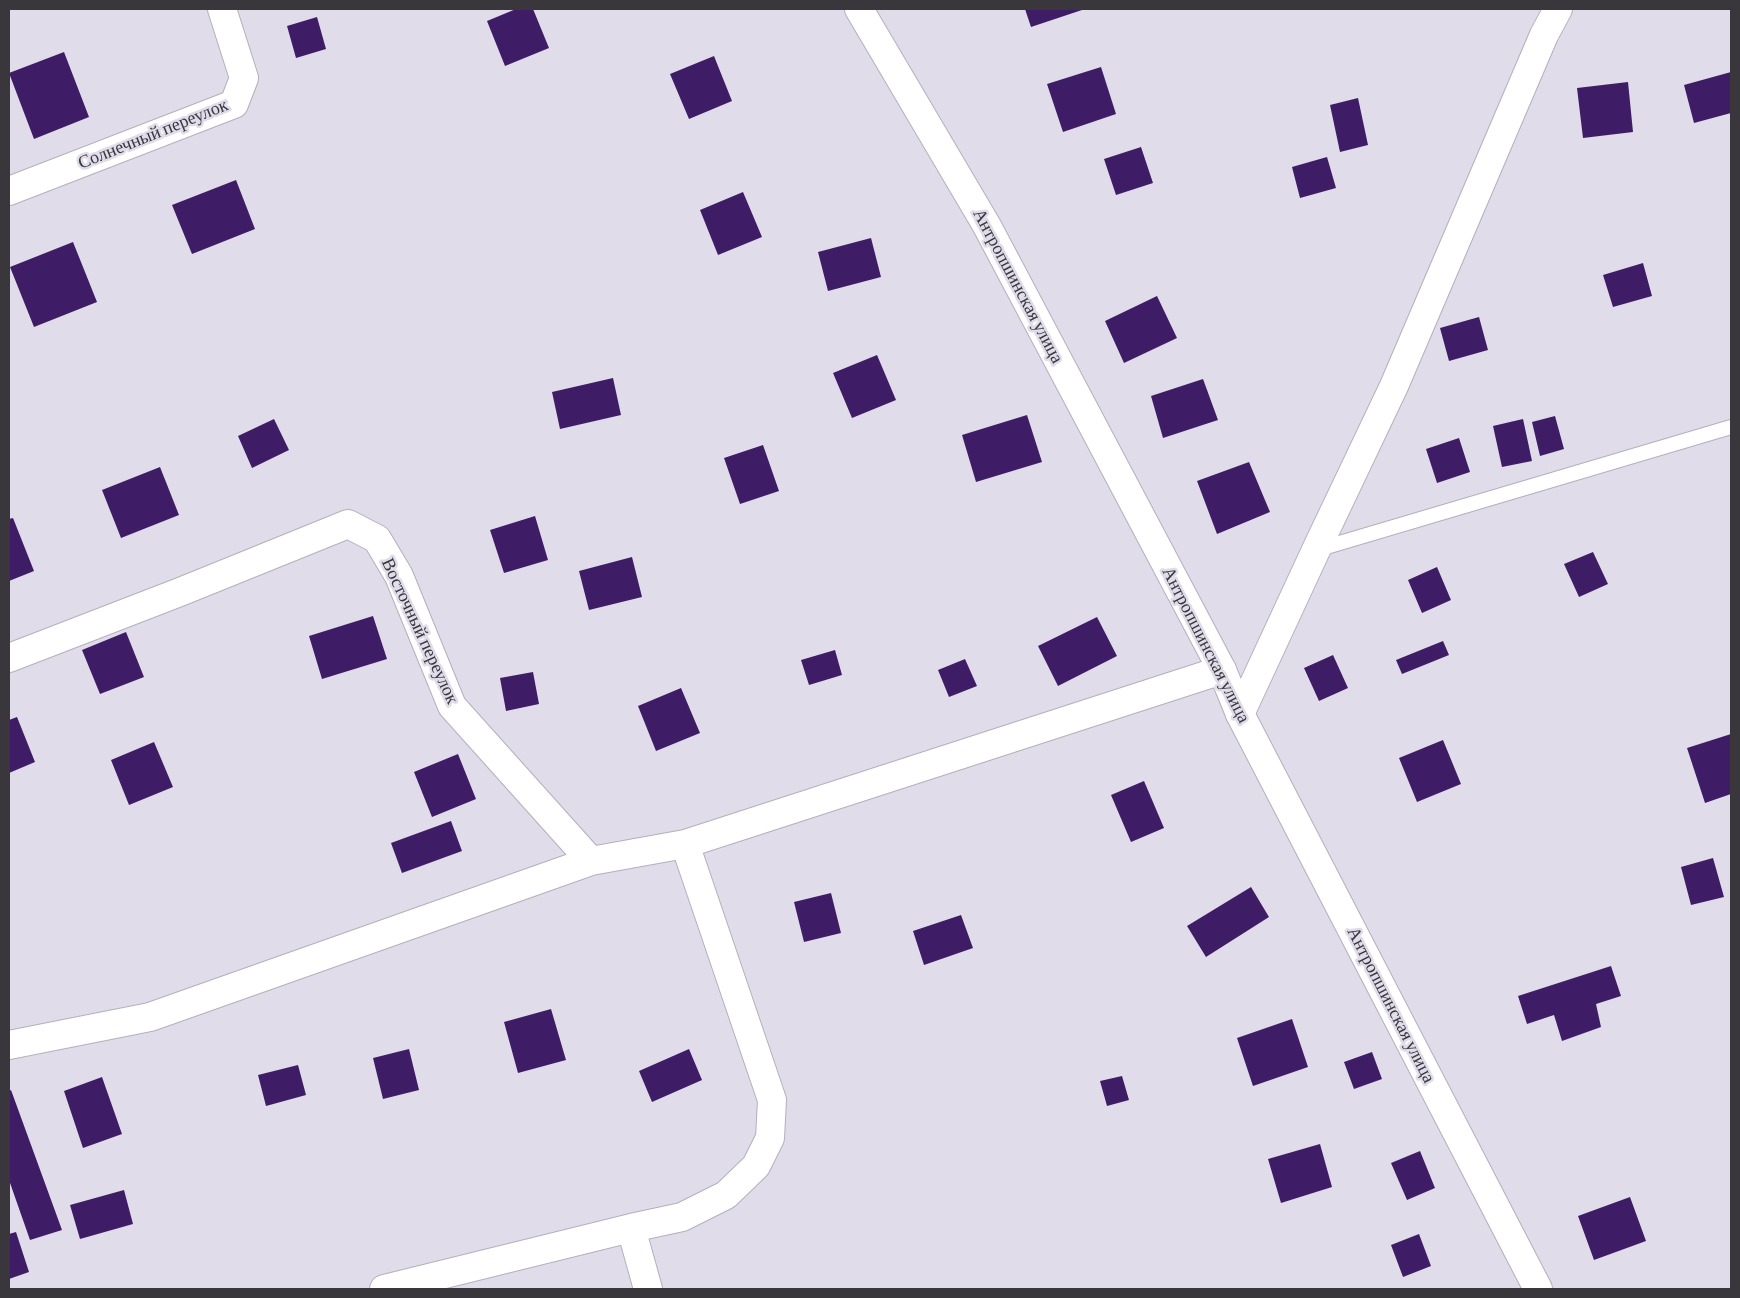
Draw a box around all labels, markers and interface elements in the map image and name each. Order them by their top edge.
street label: Солнечный переулок [75,94,231,174]
street label: Антропшинская улица [968,205,1068,367]
street label: Восточный переулок [377,555,463,707]
street label: Антропшинская улица [1157,563,1255,727]
street label: Антропшинская улица [1342,923,1440,1087]

